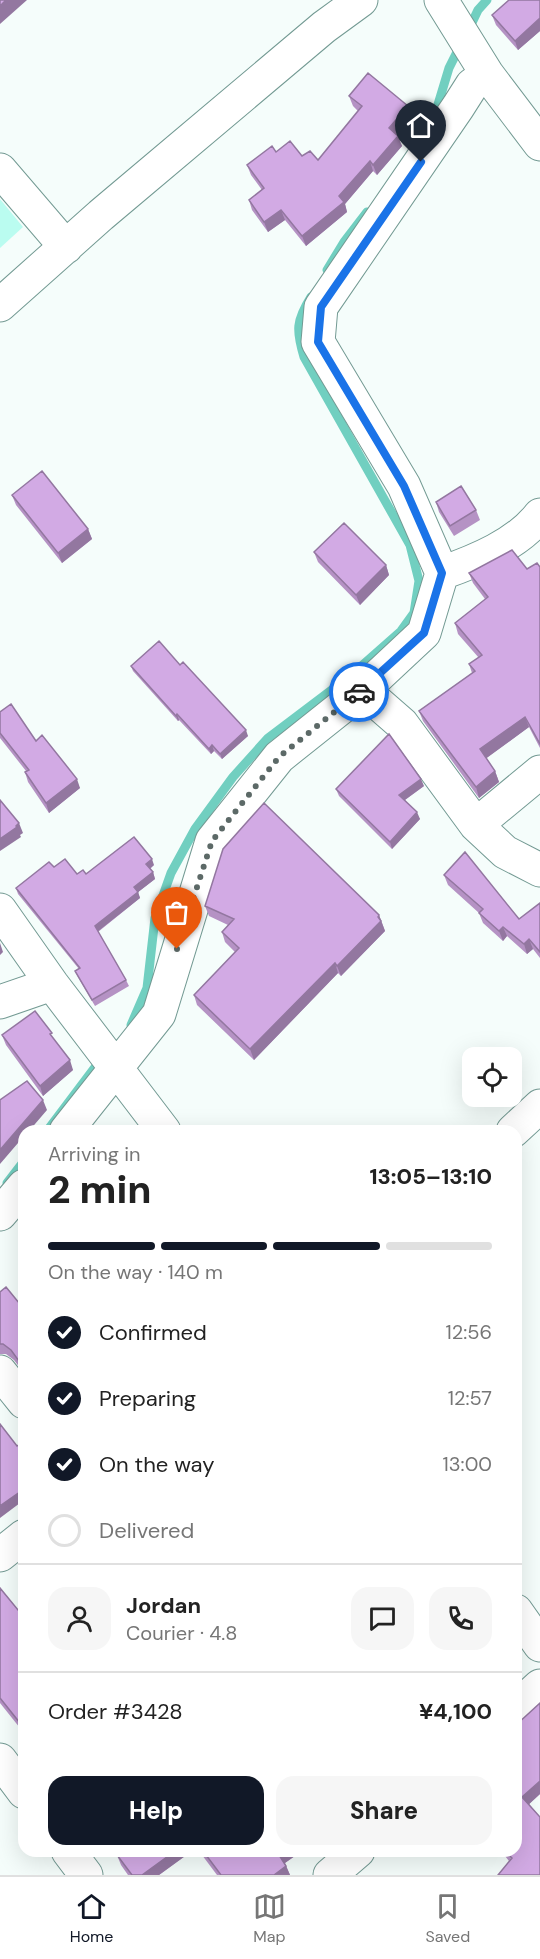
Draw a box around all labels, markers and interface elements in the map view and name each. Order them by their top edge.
pin [395,100,446,162]
icon: home [404,109,437,142]
courier [329,662,389,722]
icon: car [343,676,376,709]
pin [151,887,202,949]
icon: bag [160,896,193,929]
map controls [462,1047,522,1107]
button: locate [462,1047,522,1107]
text: Arriving in [48,1141,140,1167]
text: 13:05–13:10 [369,1162,492,1191]
text: 2 min [48,1164,152,1215]
text: On the way · 140 m [48,1259,223,1285]
icon: check [48,1316,81,1349]
text: Confirmed [99,1318,207,1347]
text: 12:56 [445,1319,492,1345]
icon: check [48,1382,81,1415]
text: Preparing [99,1384,196,1413]
text: 12:57 [448,1385,492,1411]
icon: check [48,1448,81,1481]
text: On the way [99,1450,214,1479]
text: 13:00 [443,1451,492,1477]
text: Delivered [99,1516,194,1545]
button: person [48,1587,111,1650]
button: chat [351,1587,414,1650]
button: phone [429,1587,492,1650]
text: Jordan [126,1591,201,1620]
text: Courier · 4.8 [126,1620,237,1646]
text: Order #3428 [48,1697,183,1726]
text: ¥4,100 [419,1697,492,1726]
button: Help [48,1776,264,1845]
button: Share [276,1776,492,1845]
tab: Home [70,1890,113,1947]
tab: Map [253,1890,286,1947]
tab: Saved [425,1890,470,1947]

